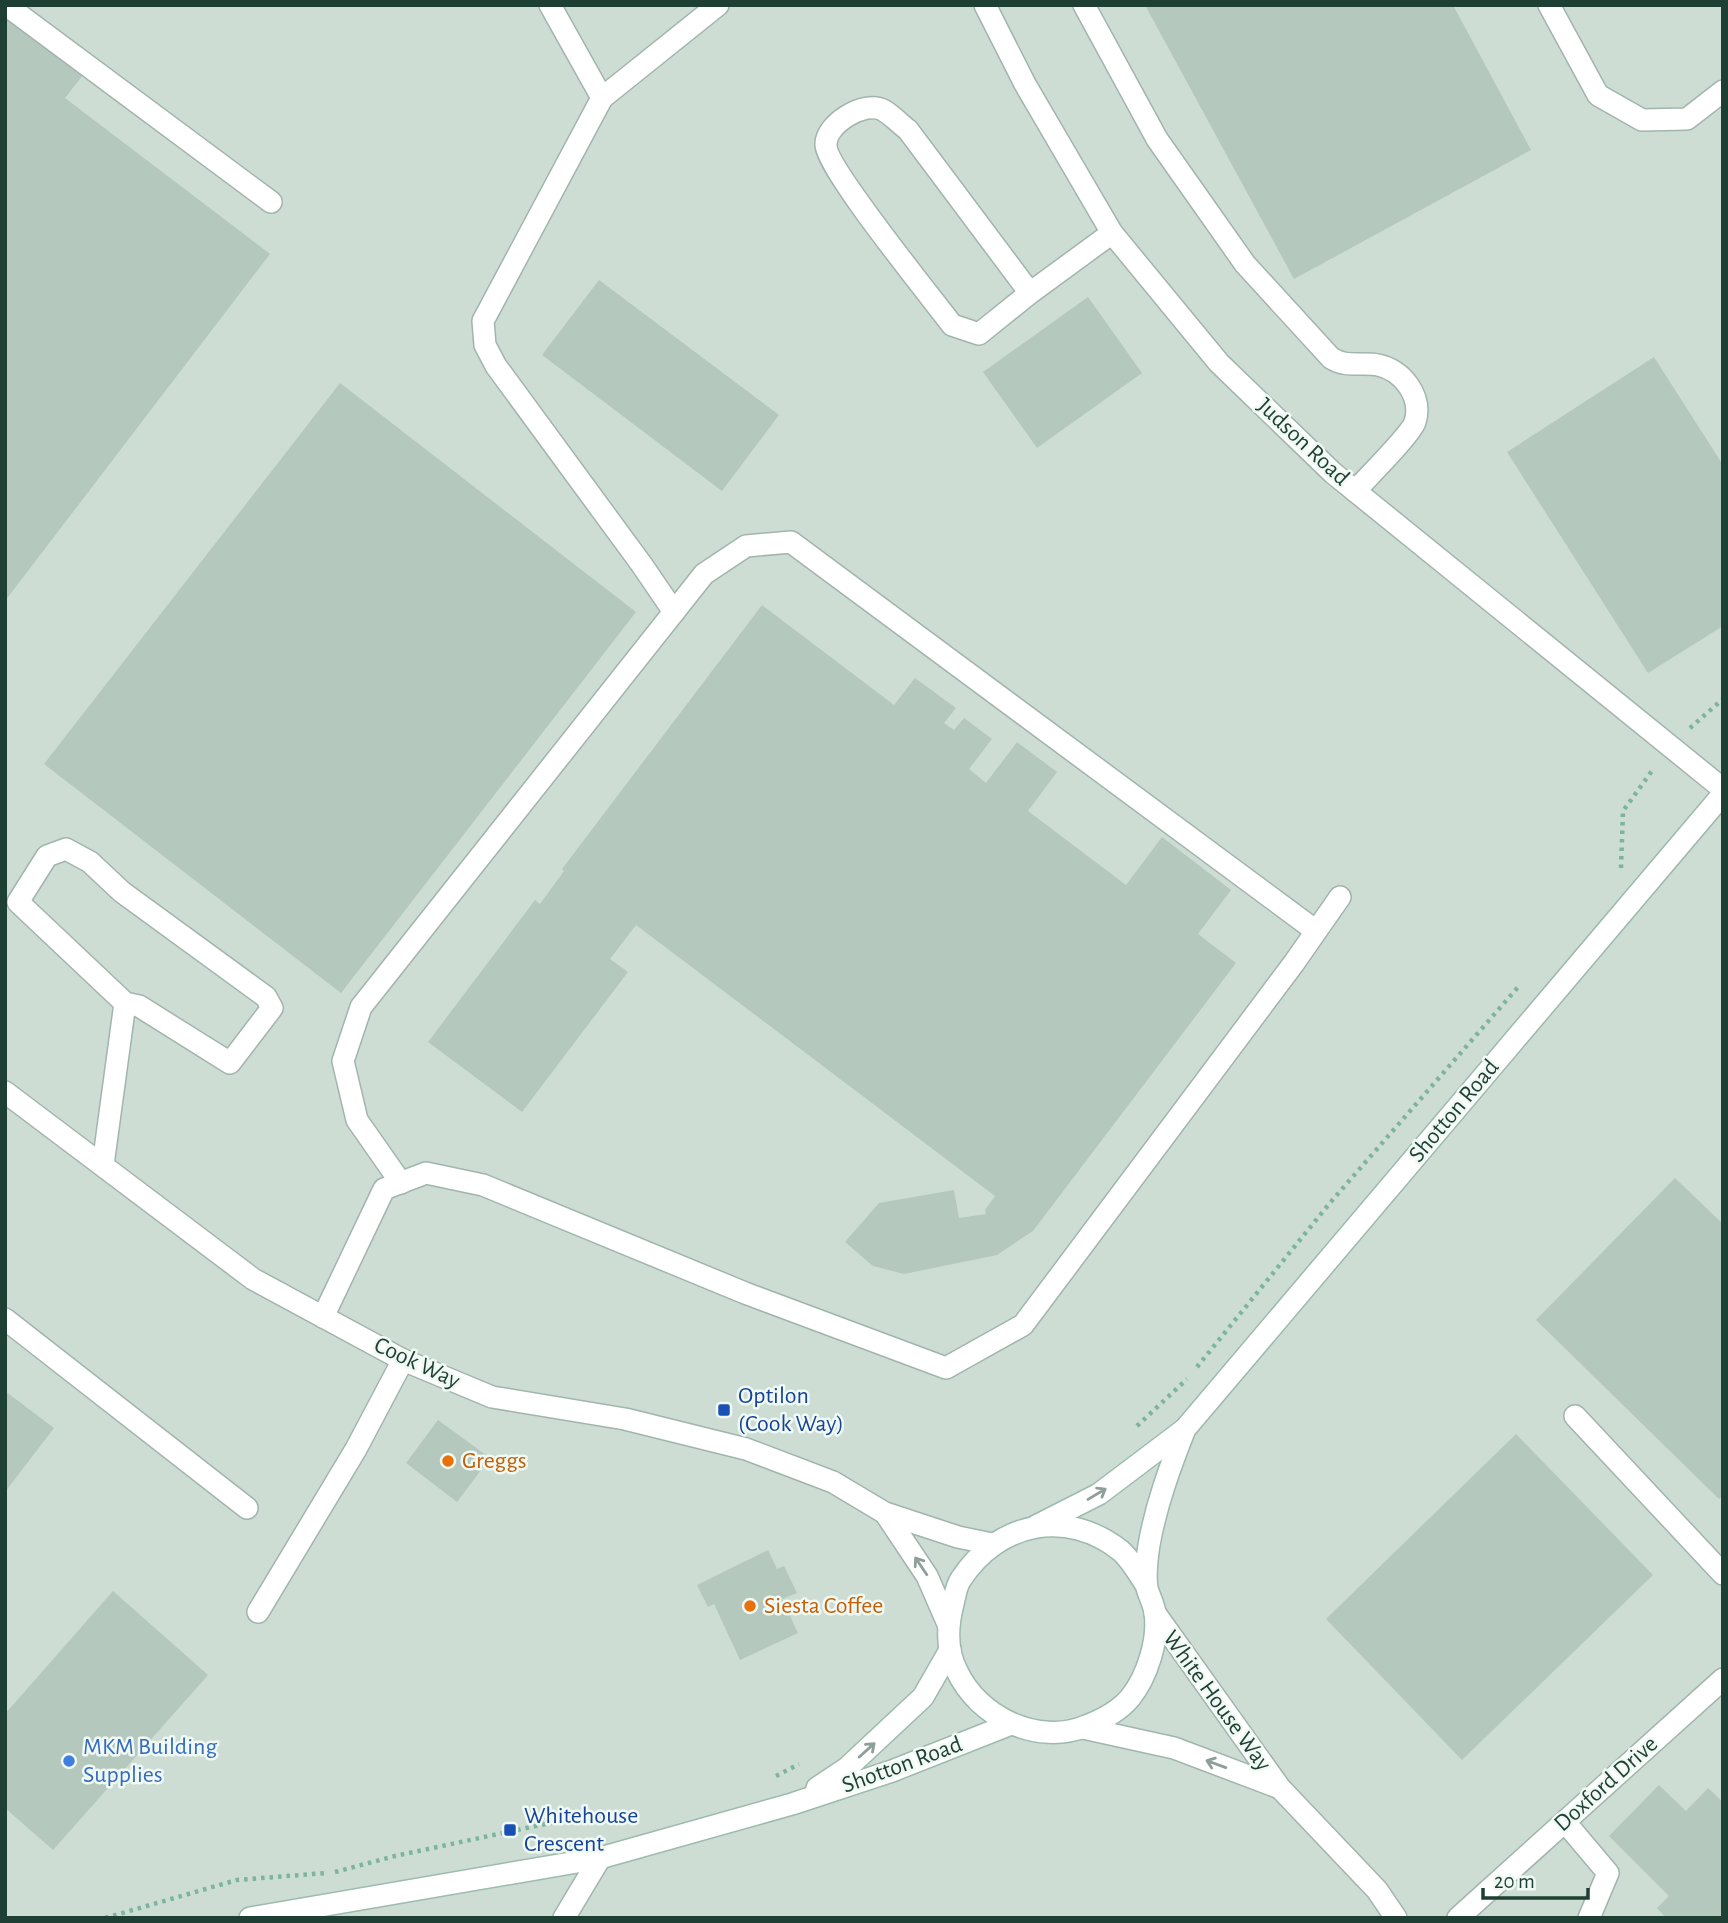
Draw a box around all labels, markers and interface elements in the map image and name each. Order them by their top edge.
street label: Judson Road [1252,394,1354,490]
street label: Shotton Road [1404,1055,1504,1167]
street label: Cook Way [370,1333,464,1393]
place label: Optilon (Cook Way) [738,1384,844,1436]
marker: Optilon (Cook Way) [716,1402,732,1418]
place label: Greggs [462,1449,527,1473]
marker: Greggs [440,1453,456,1469]
one-way arrow [1086,1487,1106,1501]
one-way arrow [913,1557,928,1576]
place label: Siesta Coffee [764,1594,883,1618]
marker: Siesta Coffee [742,1598,758,1614]
street label: White House Way [1158,1626,1276,1776]
street label: Shotton Road [839,1732,965,1798]
street label: Doxford Drive [1550,1732,1662,1836]
place label: MKM Building Supplies [83,1735,217,1787]
one-way arrow [858,1742,876,1758]
marker: MKM Building Supplies [61,1753,77,1769]
one-way arrow [1206,1757,1228,1769]
place label: Whitehouse Crescent [524,1804,638,1856]
marker: Whitehouse Crescent [502,1822,518,1838]
scale bar [1483,1856,1588,1900]
text: 20 m [1494,1871,1535,1892]

